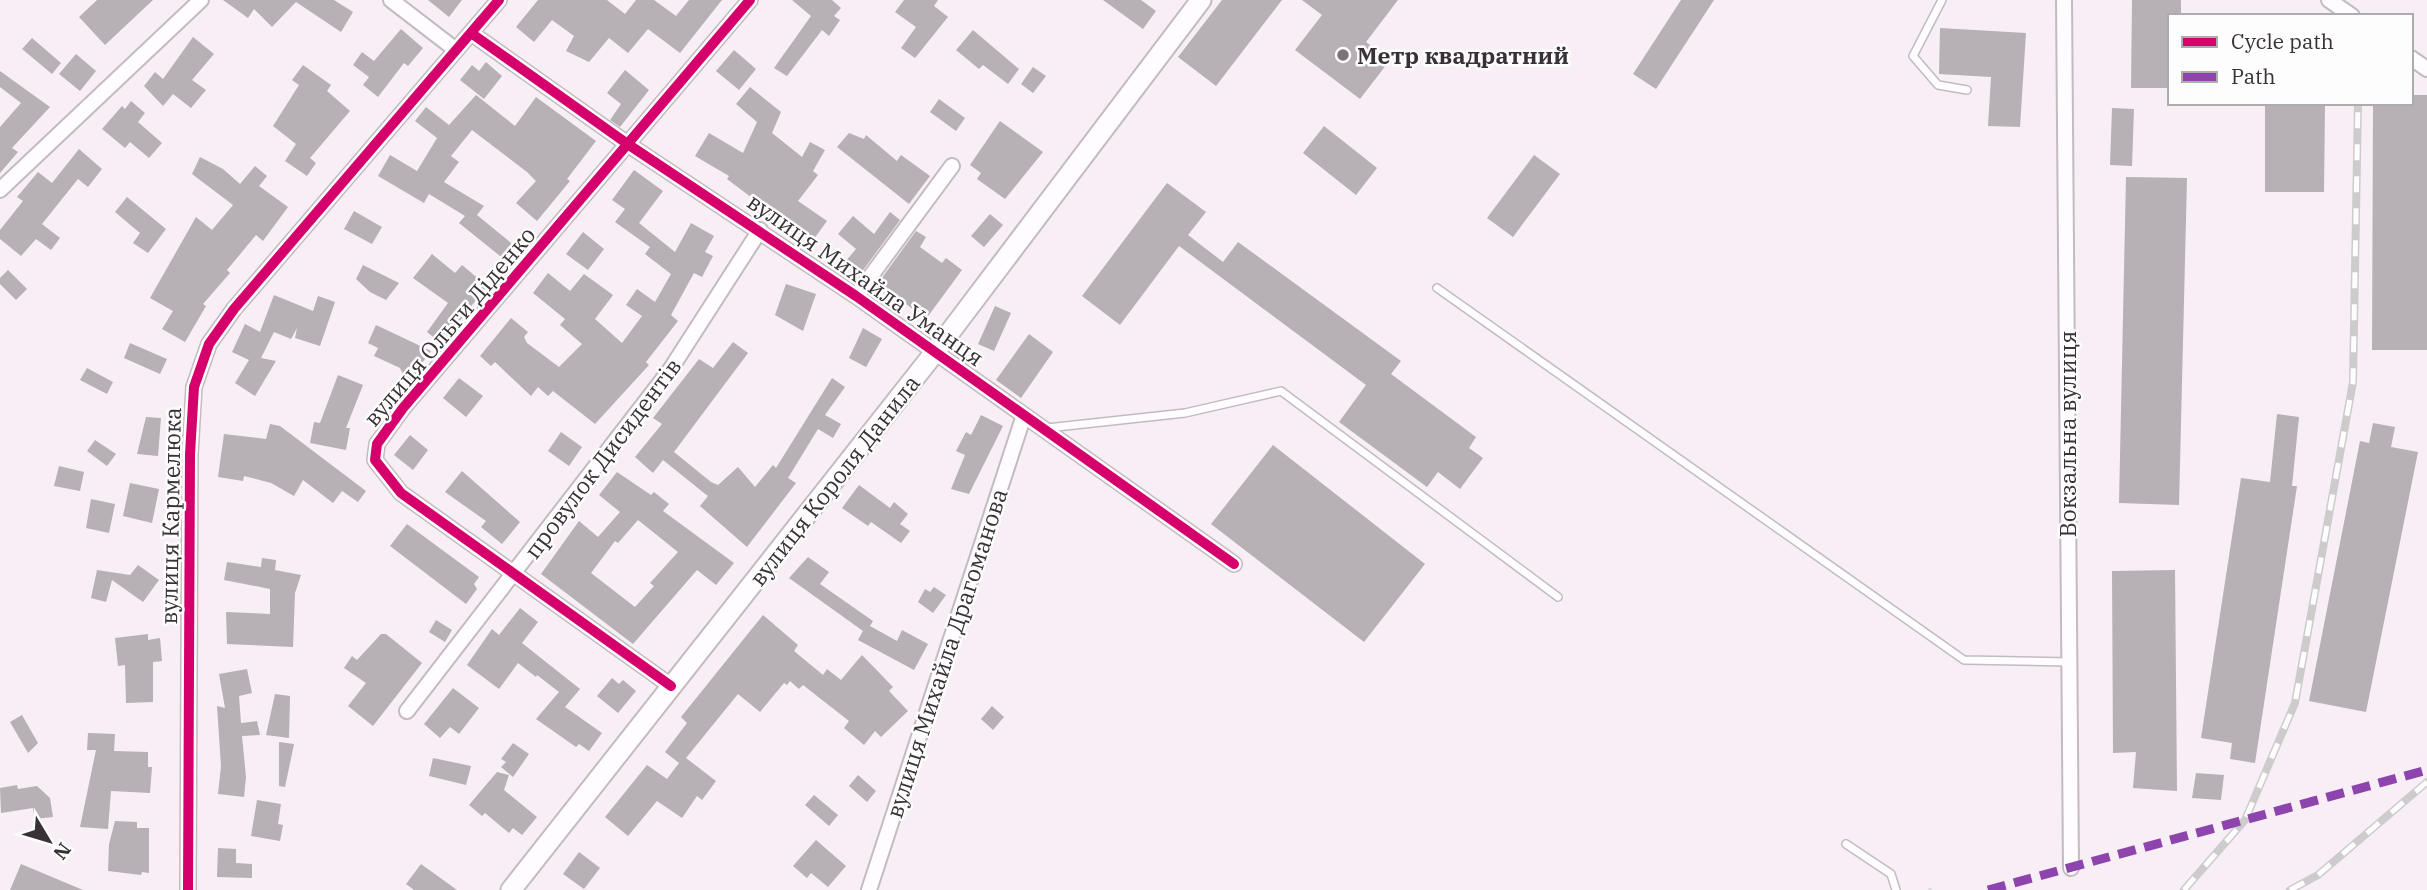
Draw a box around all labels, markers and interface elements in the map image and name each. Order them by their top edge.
legend [2168,14,2413,105]
text: Cycle path [2231,27,2334,55]
place label: Метр квадратний [1357,40,1569,70]
marker: Метр квадратний [1335,47,1351,63]
text: Path [2231,62,2276,90]
street label: вулиця Михайла Уманця [742,186,990,372]
street label: вулиця Ольги Діденко [356,220,542,432]
street label: Вокзальна вулиця [2052,330,2082,538]
street label: провулок Дисидентів [517,352,687,564]
street label: вулиця Короля Данила [742,368,926,592]
street label: вулиця Кармелюка [153,407,187,625]
street label: вулиця Михайла Драгоманова [878,484,1014,822]
north arrow [14,806,84,876]
text: N [48,838,76,865]

